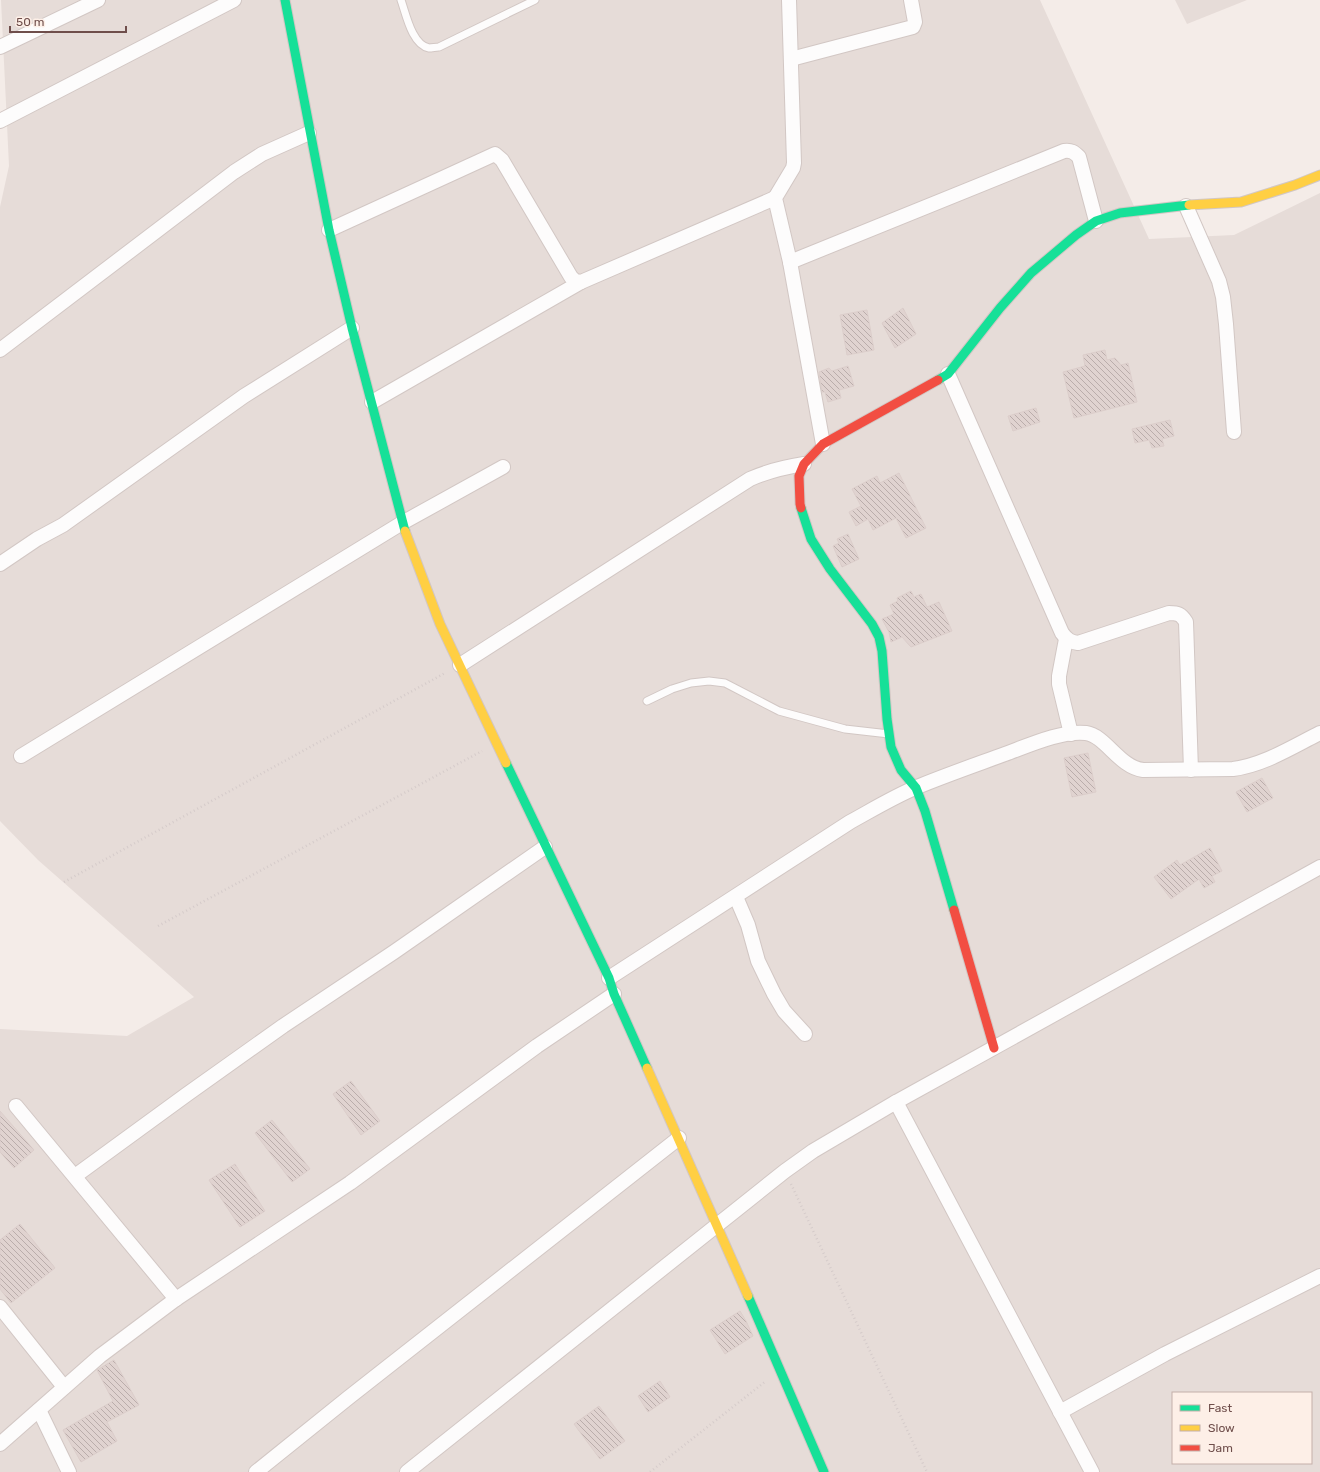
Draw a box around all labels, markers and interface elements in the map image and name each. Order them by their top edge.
scale bar [10,8,126,34]
text: 50 m [16,15,44,29]
legend [1172,1392,1312,1464]
text: Fast [1208,1401,1232,1415]
text: Slow [1208,1421,1235,1435]
text: Jam [1208,1441,1233,1455]

